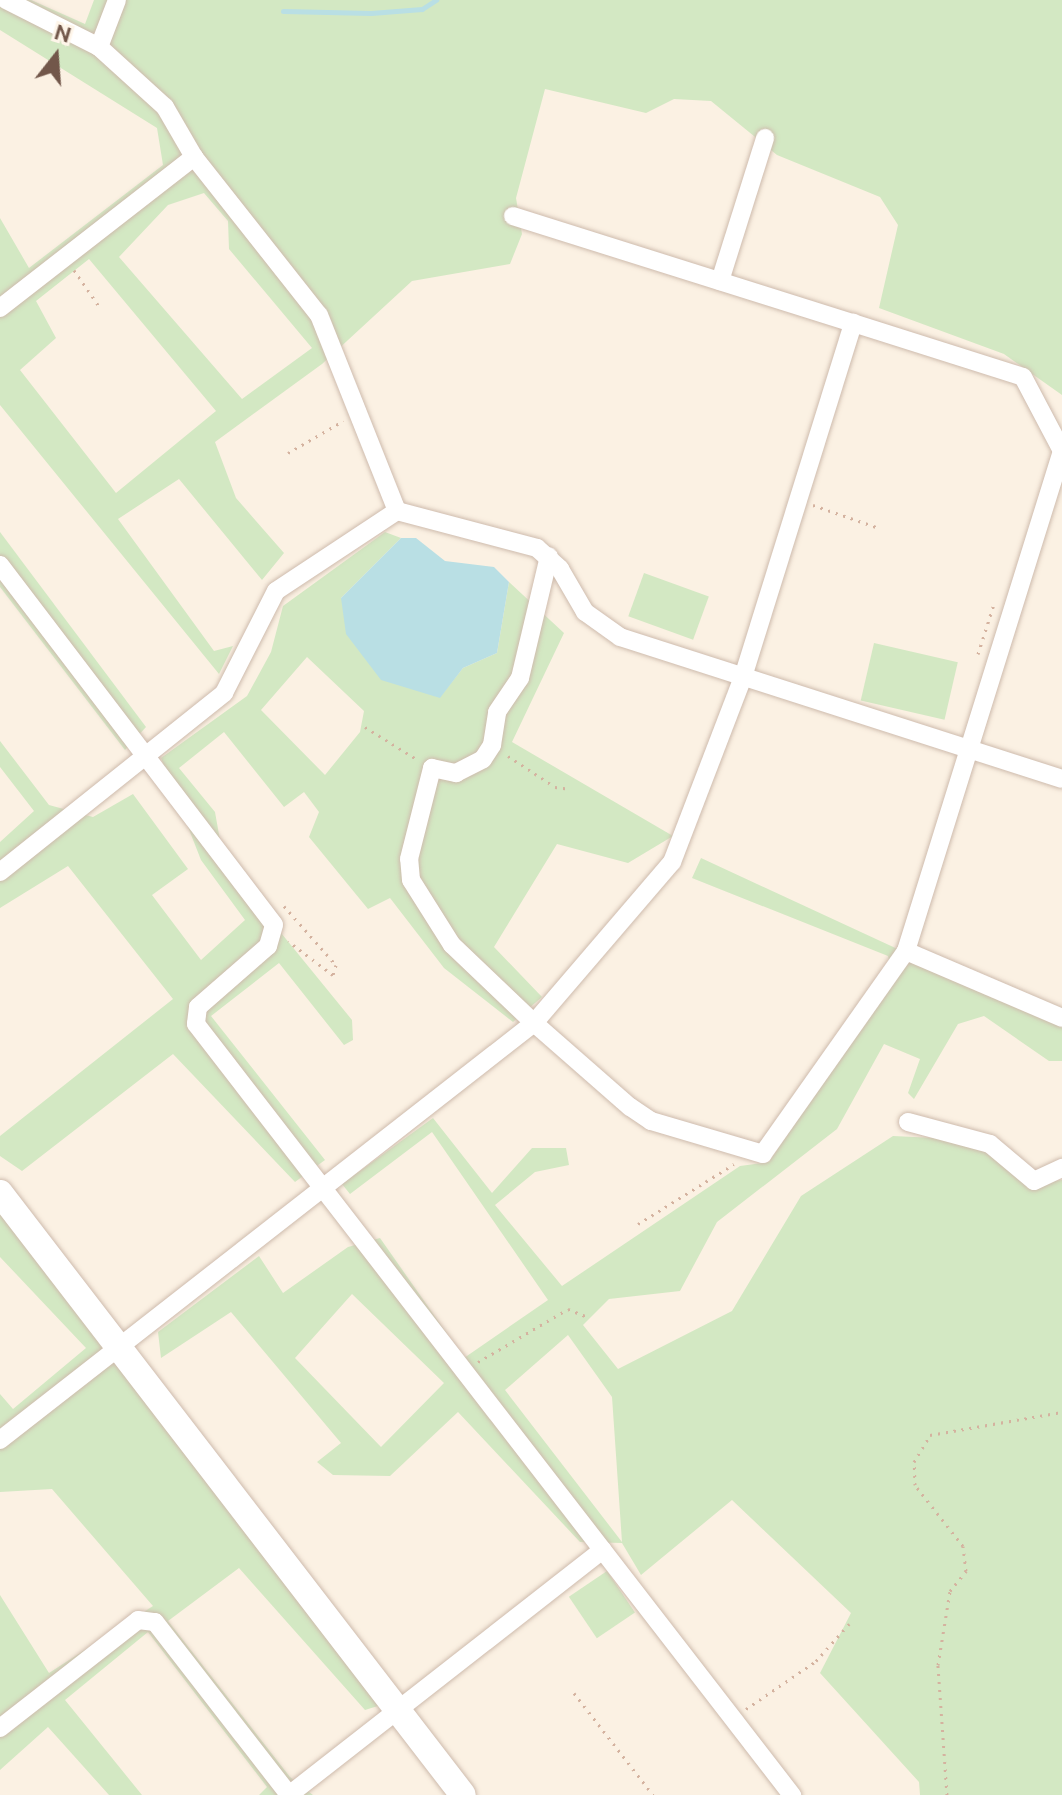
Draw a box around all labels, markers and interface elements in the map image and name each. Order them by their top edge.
north arrow [16,16,96,96]
text: N [52,18,75,47]

